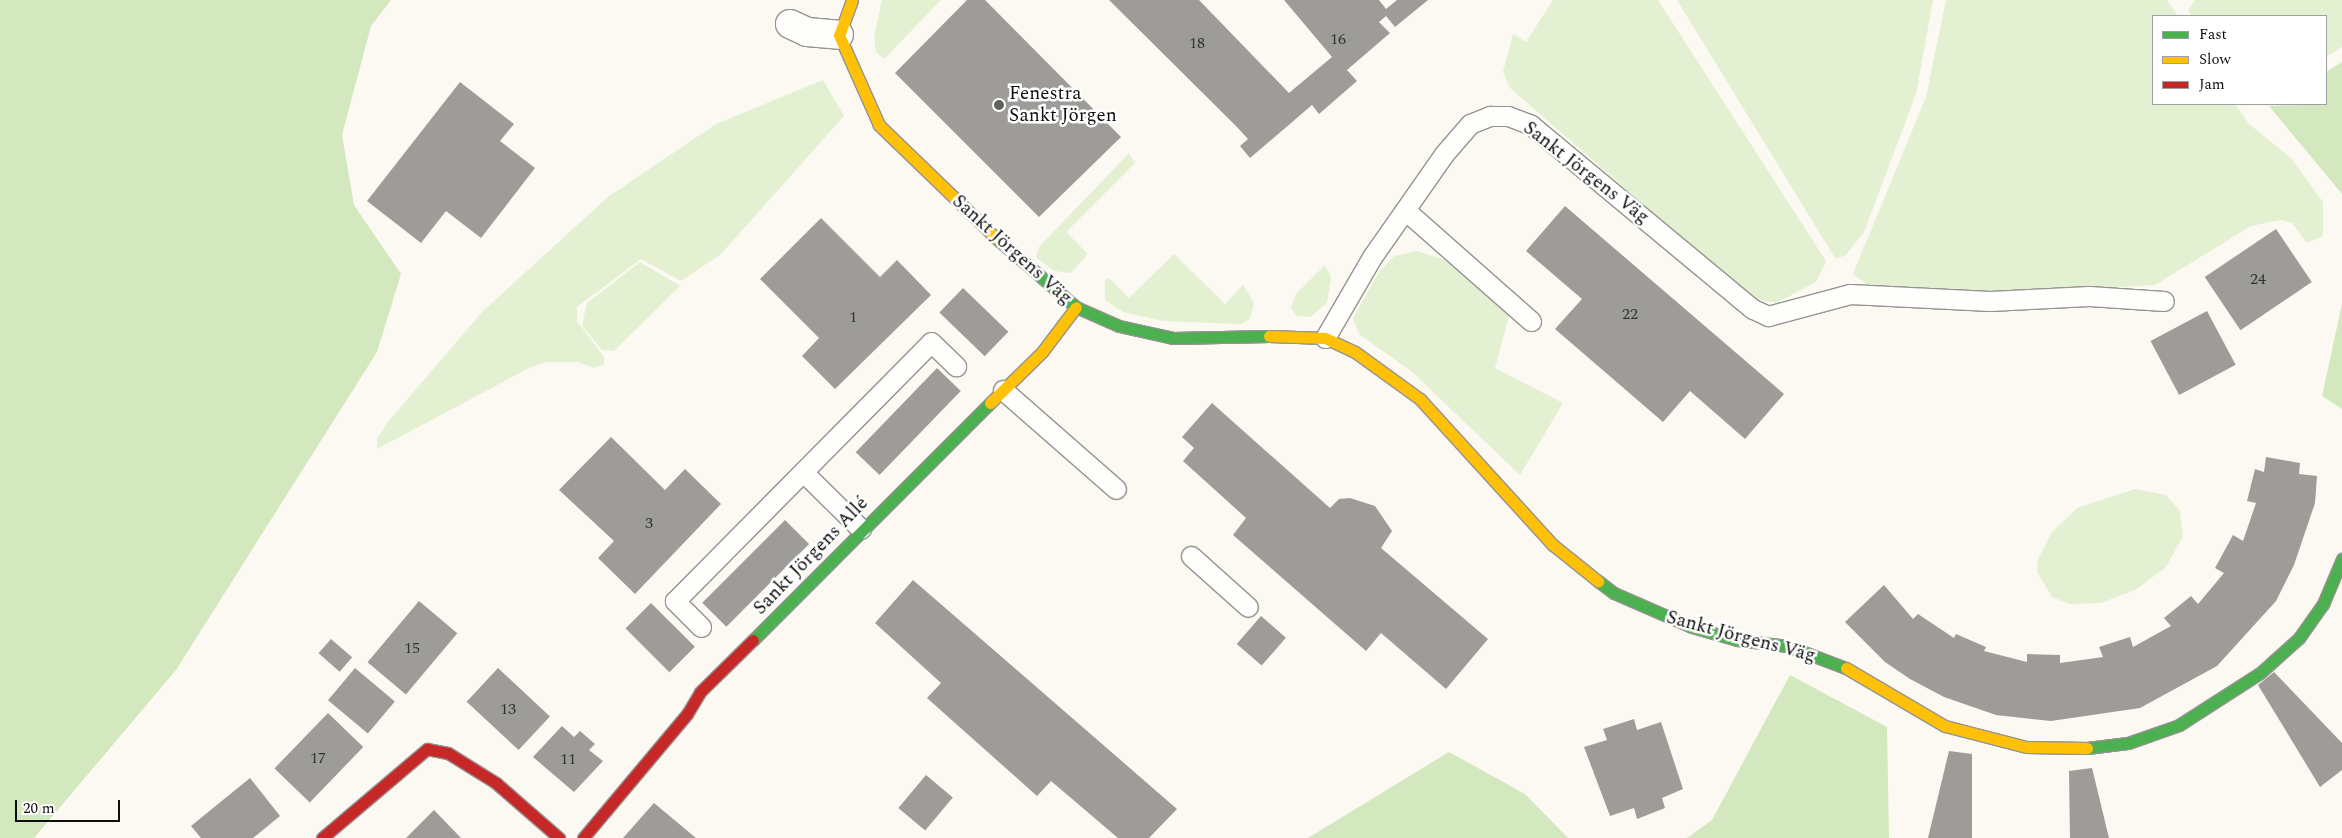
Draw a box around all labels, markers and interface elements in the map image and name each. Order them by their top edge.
legend [2152,15,2327,105]
text: Fast [2199,23,2227,46]
house number: 16 [1330,29,1346,49]
house number: 18 [1189,33,1205,53]
text: Slow [2199,48,2231,71]
text: Jam [2199,73,2225,96]
place label: Fenestra Sankt Jörgen [1009,83,1117,127]
marker: Fenestra Sankt Jörgen [993,99,1005,111]
street label: Sankt Jörgens Väg [1519,117,1653,229]
street label: Sankt Jörgens Väg [947,190,1077,310]
house number: 24 [2250,269,2266,289]
house number: 22 [1622,304,1638,324]
house number: 1 [849,307,857,327]
street label: Sankt Jörgens Allé [749,492,873,620]
house number: 3 [645,513,653,533]
street label: Sankt Jörgens Väg [1664,606,1818,668]
house number: 15 [404,638,420,658]
house number: 13 [500,699,516,719]
house number: 17 [310,748,326,768]
house number: 11 [560,749,576,769]
scale bar [18,790,122,822]
text: 20 m [23,797,55,820]

